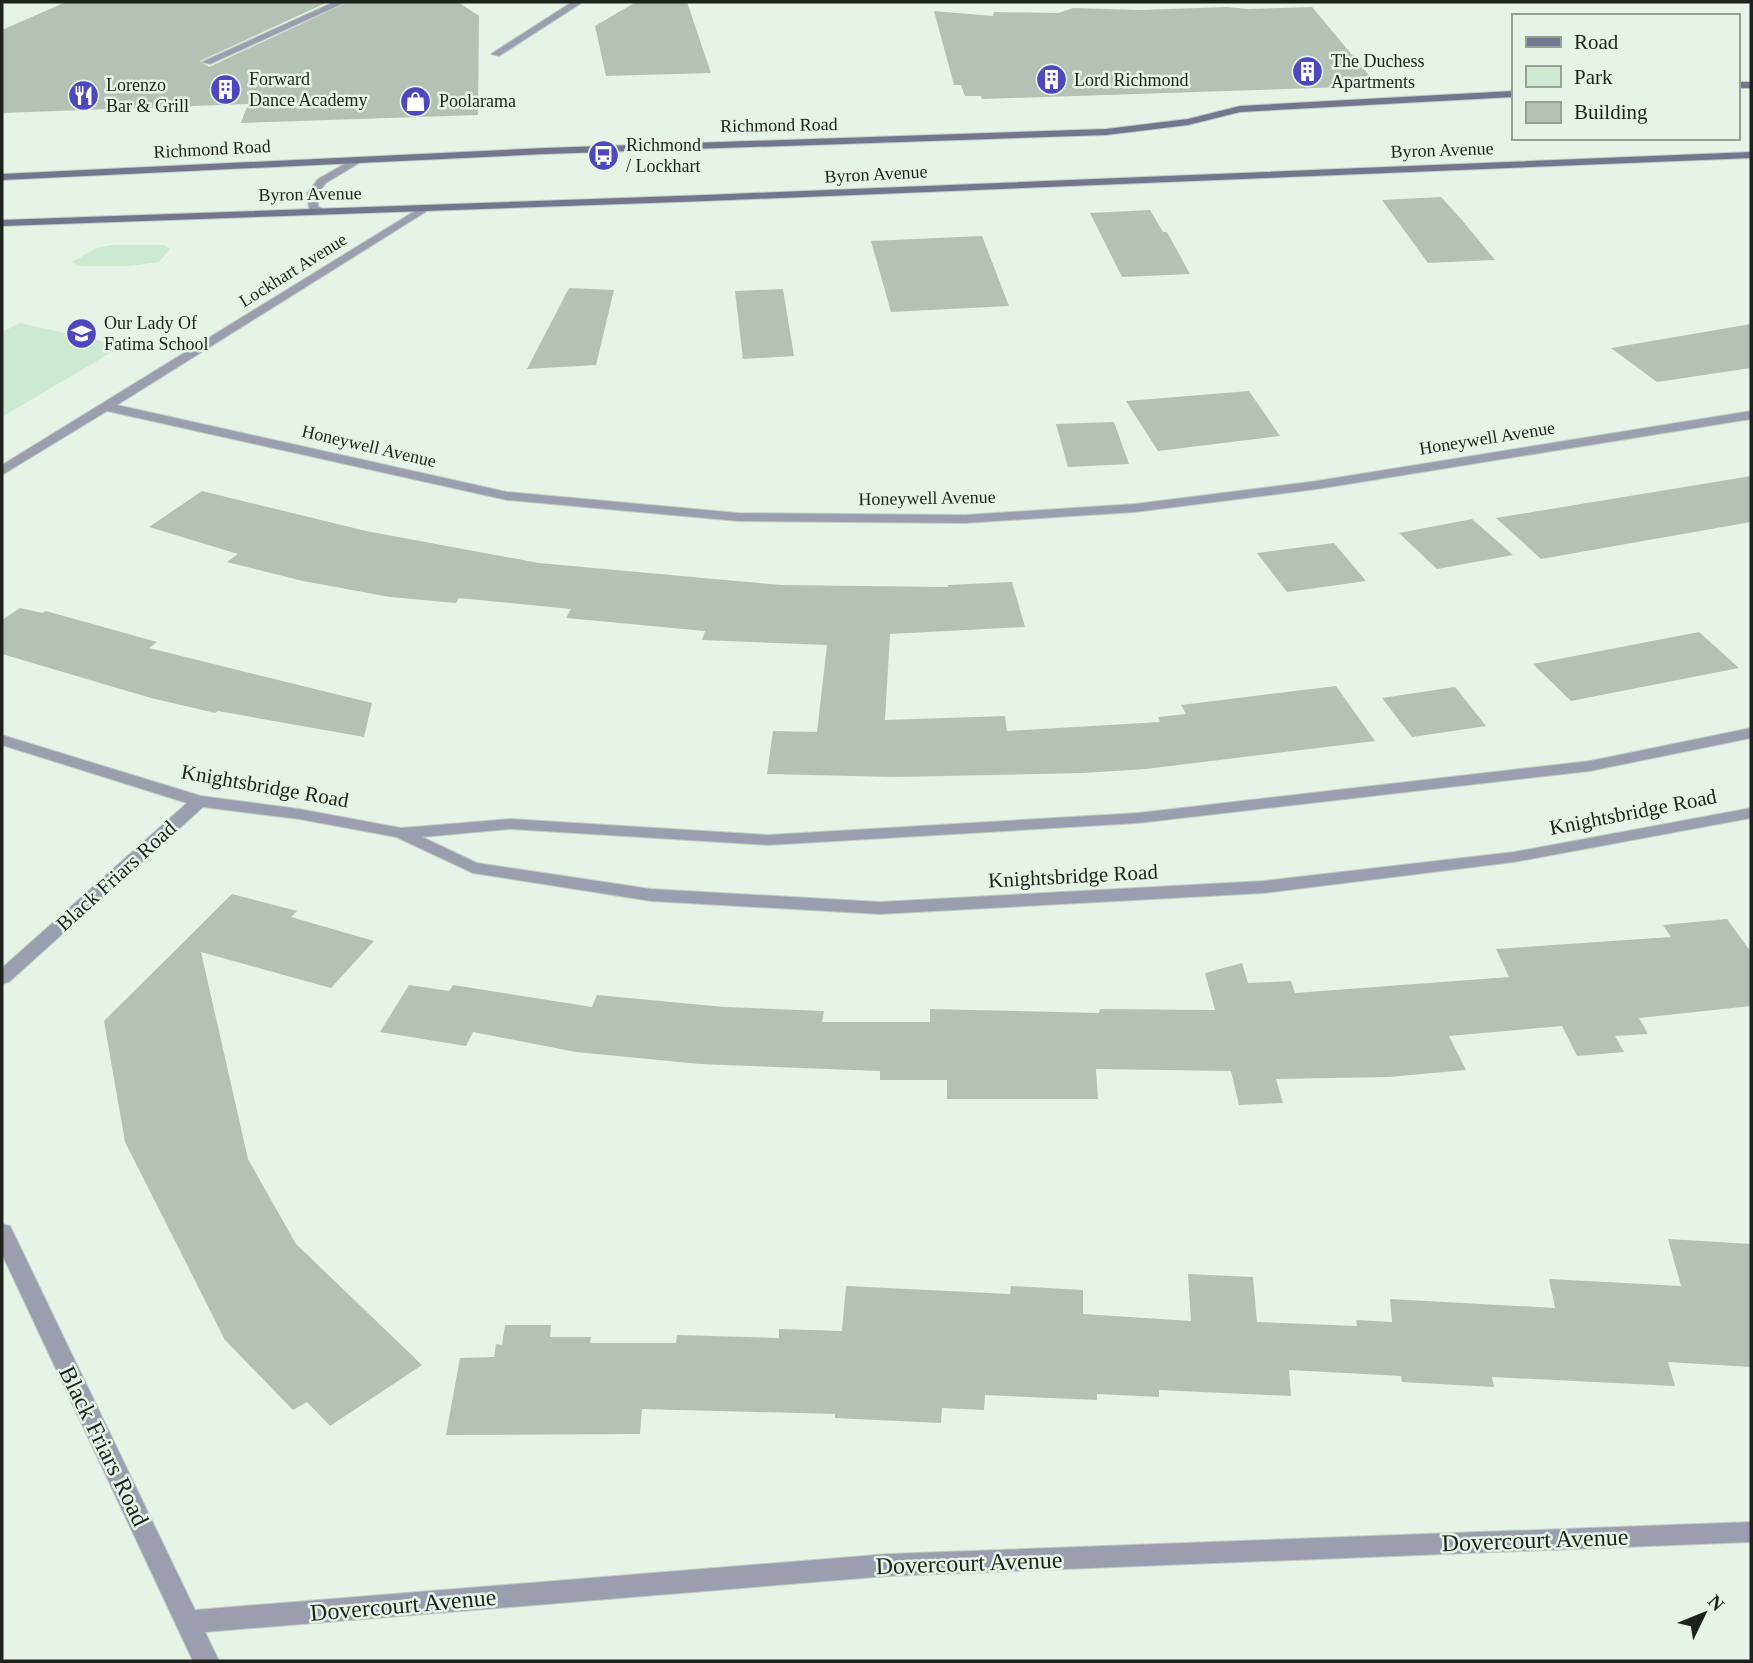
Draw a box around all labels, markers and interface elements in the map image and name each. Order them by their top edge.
legend [1512,14,1739,140]
text: Road [1574,30,1619,54]
place label: The Duchess Apartments [1331,51,1424,92]
building icon: The Duchess Apartments [1291,54,1325,88]
building icon: Lord Richmond [1034,63,1068,97]
text: Park [1574,65,1613,89]
place label: Forward Dance Academy [249,69,367,110]
place label: Lord Richmond [1074,70,1189,90]
building icon: Forward Dance Academy [209,72,243,106]
place label: Lorenzo Bar & Grill [106,75,189,116]
restaurant icon: Lorenzo Bar & Grill [66,78,100,112]
shop icon: Poolarama [399,84,433,118]
place label: Poolarama [439,91,516,111]
text: Building [1574,100,1648,124]
street label: Richmond Road [720,114,838,136]
place label: Richmond / Lockhart [626,135,701,176]
street label: Richmond Road [153,136,271,162]
bus stop icon: Richmond / Lockhart [586,138,620,172]
street label: Byron Avenue [1390,138,1494,162]
street label: Byron Avenue [824,161,928,187]
street label: Byron Avenue [258,183,362,205]
street label: Lockhart Avenue [235,229,351,311]
place label: Our Lady Of Fatima School [104,313,209,354]
school or university icon: Our Lady Of Fatima School [64,316,98,350]
street label: Honeywell Avenue [1418,417,1556,459]
street label: Honeywell Avenue [300,421,438,471]
street label: Honeywell Avenue [858,487,996,509]
street label: Knightsbridge Road [179,759,351,813]
street label: Knightsbridge Road [1547,784,1719,840]
street label: Black Friars Road [51,816,181,936]
street label: Knightsbridge Road [988,860,1159,892]
street label: Black Friars Road [54,1362,154,1530]
street label: Dovercourt Avenue [1441,1524,1629,1556]
street label: Dovercourt Avenue [875,1547,1063,1579]
north arrow [1669,1579,1739,1649]
street label: Dovercourt Avenue [309,1584,497,1626]
text: N [1704,1591,1729,1615]

